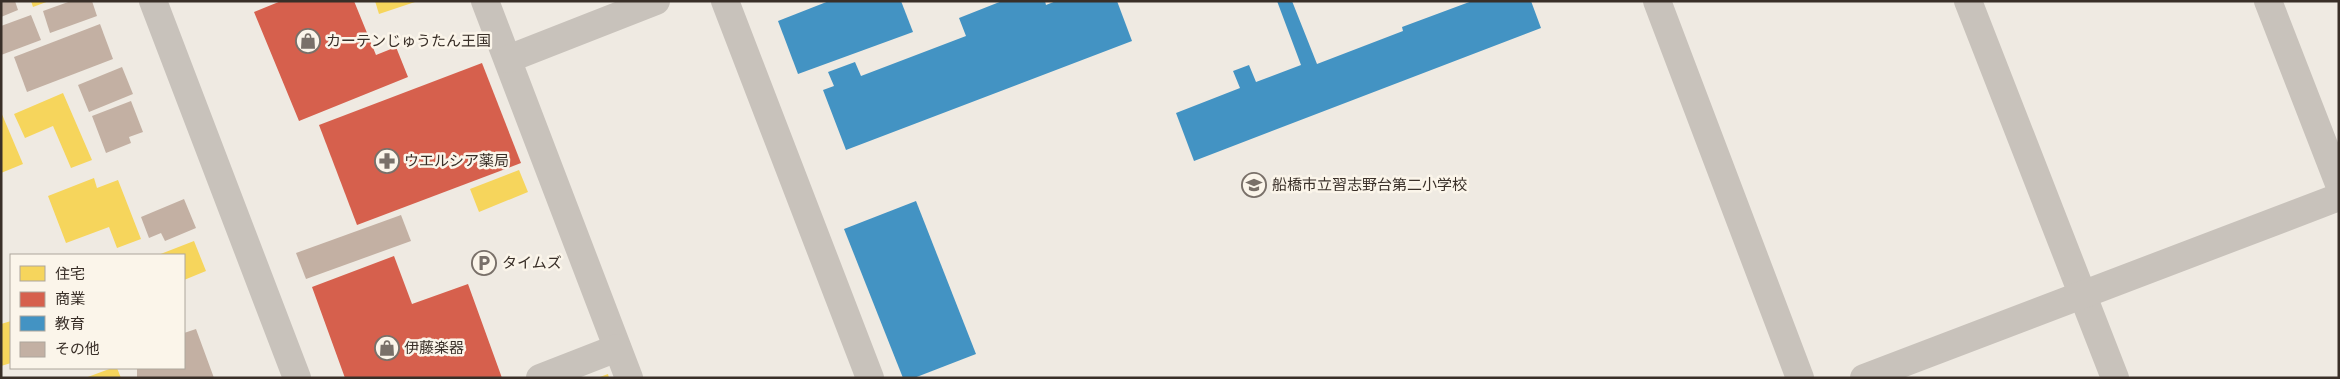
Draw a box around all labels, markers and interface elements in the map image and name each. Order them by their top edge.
shop icon: カーテンじゅうたん王国 [295,28,321,54]
place label: カーテンじゅうたん王国 [326,31,491,50]
pharmacy icon: ウエルシア薬局 [374,148,400,174]
place label: ウエルシア薬局 [404,151,509,170]
school or university icon: 船橋市立習志野台第二小学校 [1241,172,1267,198]
place label: 船橋市立習志野台第二小学校 [1272,175,1467,194]
parking icon: タイムズ [471,250,497,276]
place label: タイムズ [502,253,562,272]
legend [10,254,185,369]
text: 住宅 [55,264,85,283]
text: 商業 [55,289,85,308]
text: 教育 [55,314,85,333]
shop icon: 伊藤楽器 [374,335,400,361]
place label: 伊藤楽器 [404,338,464,357]
text: その他 [55,339,100,358]

